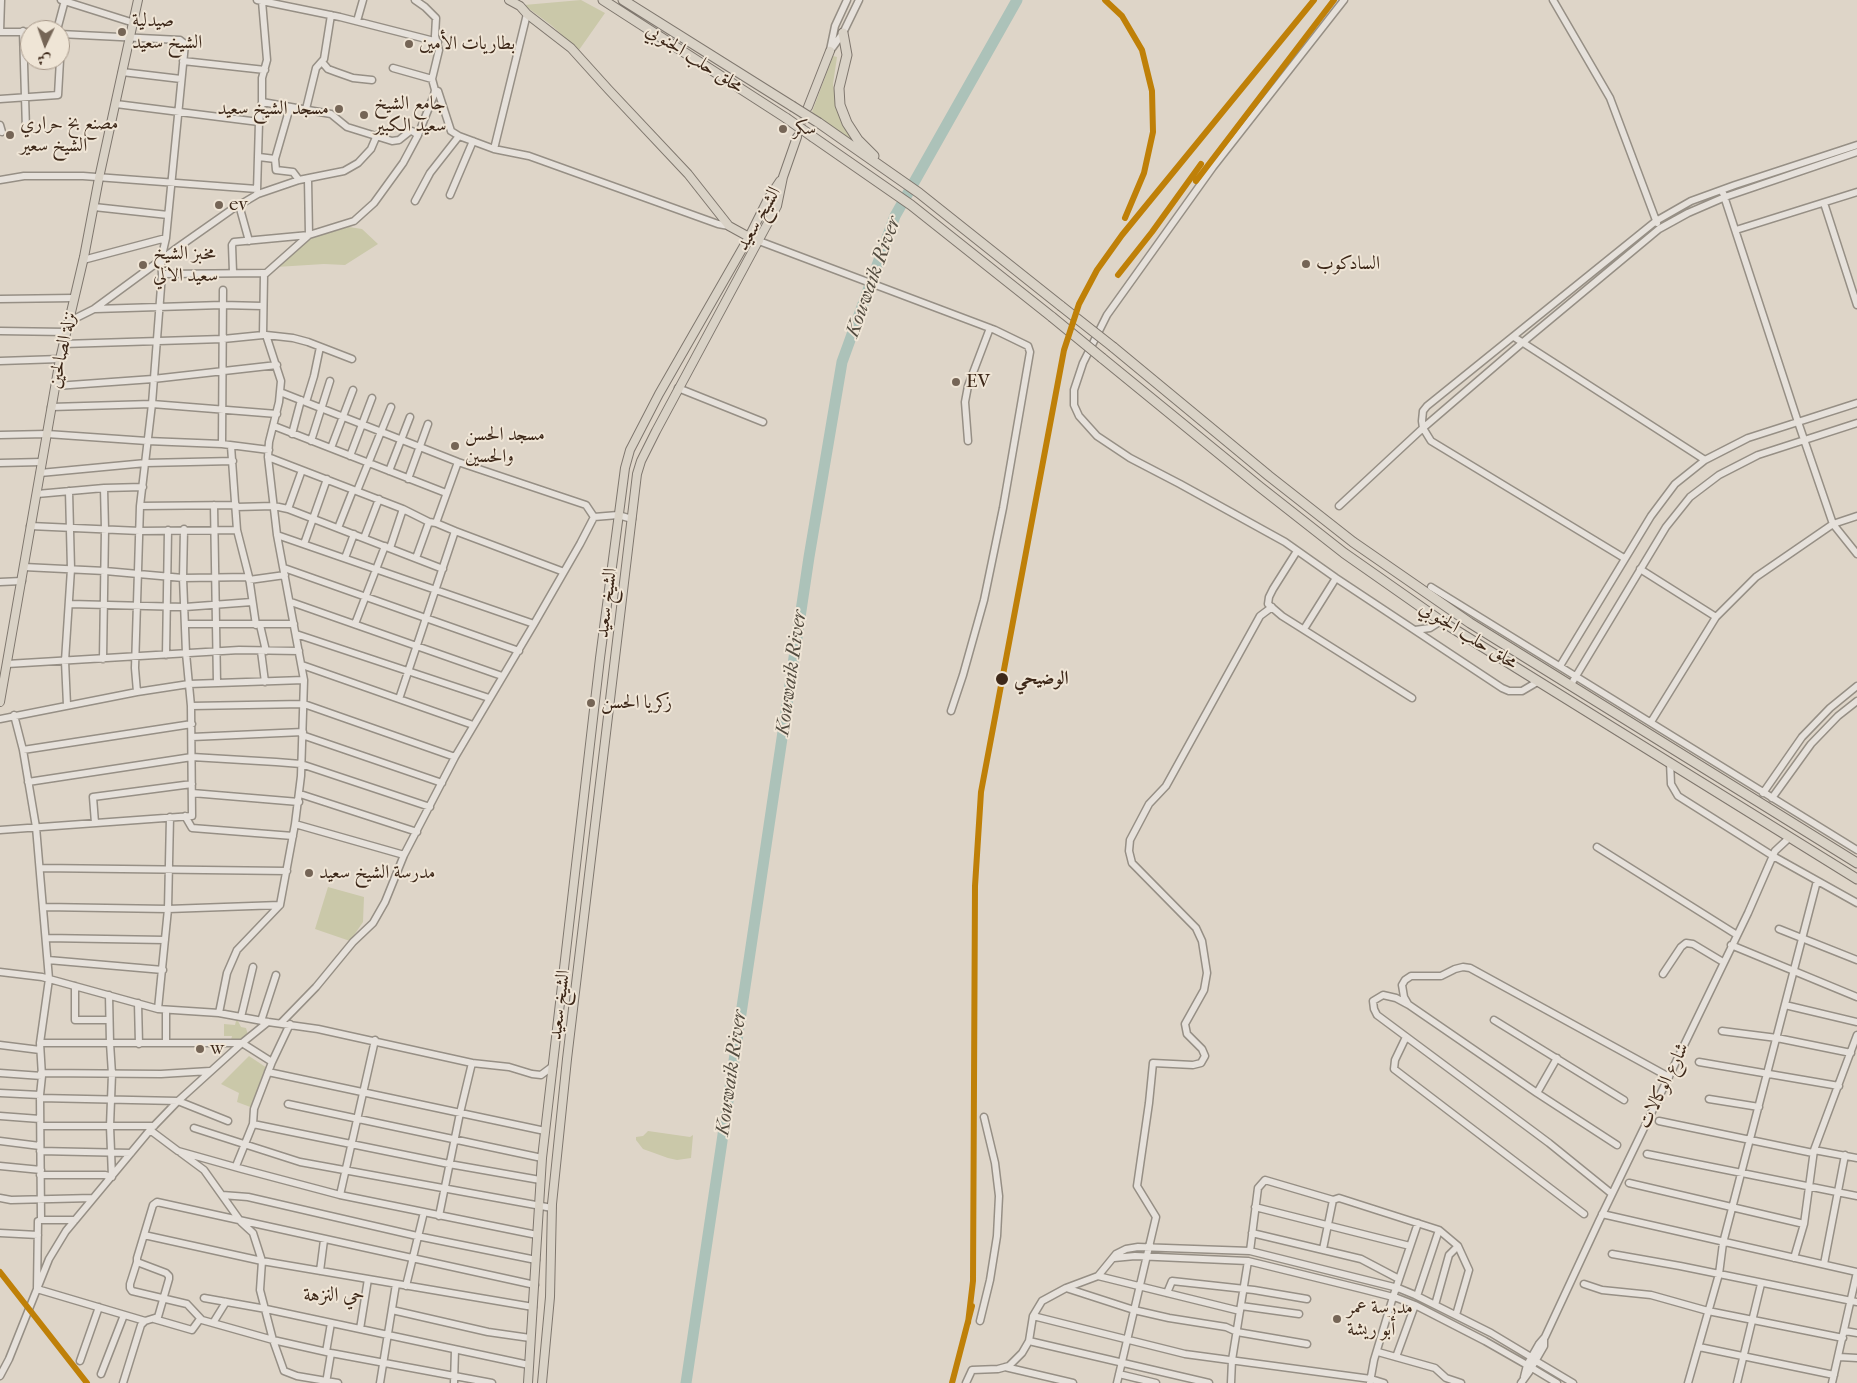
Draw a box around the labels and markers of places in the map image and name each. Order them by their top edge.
place label: صيدلية الشيخ سعيد [132,10,202,54]
marker: صيدلية الشيخ سعيد [116,26,128,38]
place label: بطاريات الأمين [419,33,515,55]
marker: بطاريات الأمين [403,38,415,50]
place label: جامع الشيخ سعيد الكبير [374,93,447,137]
place label: مسجد الشيخ سعيد [217,98,329,120]
marker: مسجد الشيخ سعيد [333,103,345,115]
marker: جامع الشيخ سعيد الكبير [358,109,370,121]
place label: مصنع بخ حراري الشيخ سعير [20,113,118,157]
place label: سكر [793,118,816,140]
marker: سكر [777,123,789,135]
marker: مصنع بخ حراري الشيخ سعير [4,129,16,141]
place label: ev [229,194,248,216]
marker: ev [213,199,225,211]
place label: مخبز الشيخ سعيد الالي [153,243,218,287]
place label: السادكوب [1316,253,1380,275]
marker: السادكوب [1300,258,1312,270]
marker: مخبز الشيخ سعيد الالي [137,259,149,271]
place label: EV [966,371,990,393]
marker: EV [950,376,962,388]
place label: مسجد الحسن والحسين [465,424,545,468]
marker: مسجد الحسن والحسين [449,440,461,452]
place label: الوضيحي [1014,668,1069,690]
marker: الوضيحي [994,671,1010,687]
place label: زكريا الحسن [601,692,672,714]
marker: زكريا الحسن [585,697,597,709]
place label: مدرسة الشيخ سعيد [319,862,435,884]
marker: مدرسة الشيخ سعيد [303,867,315,879]
place label: w [210,1038,224,1060]
marker: w [194,1043,206,1055]
place label: مدرسة عمر أبو ريشة [1347,1297,1413,1341]
marker: مدرسة عمر أبو ريشة [1331,1313,1343,1325]

